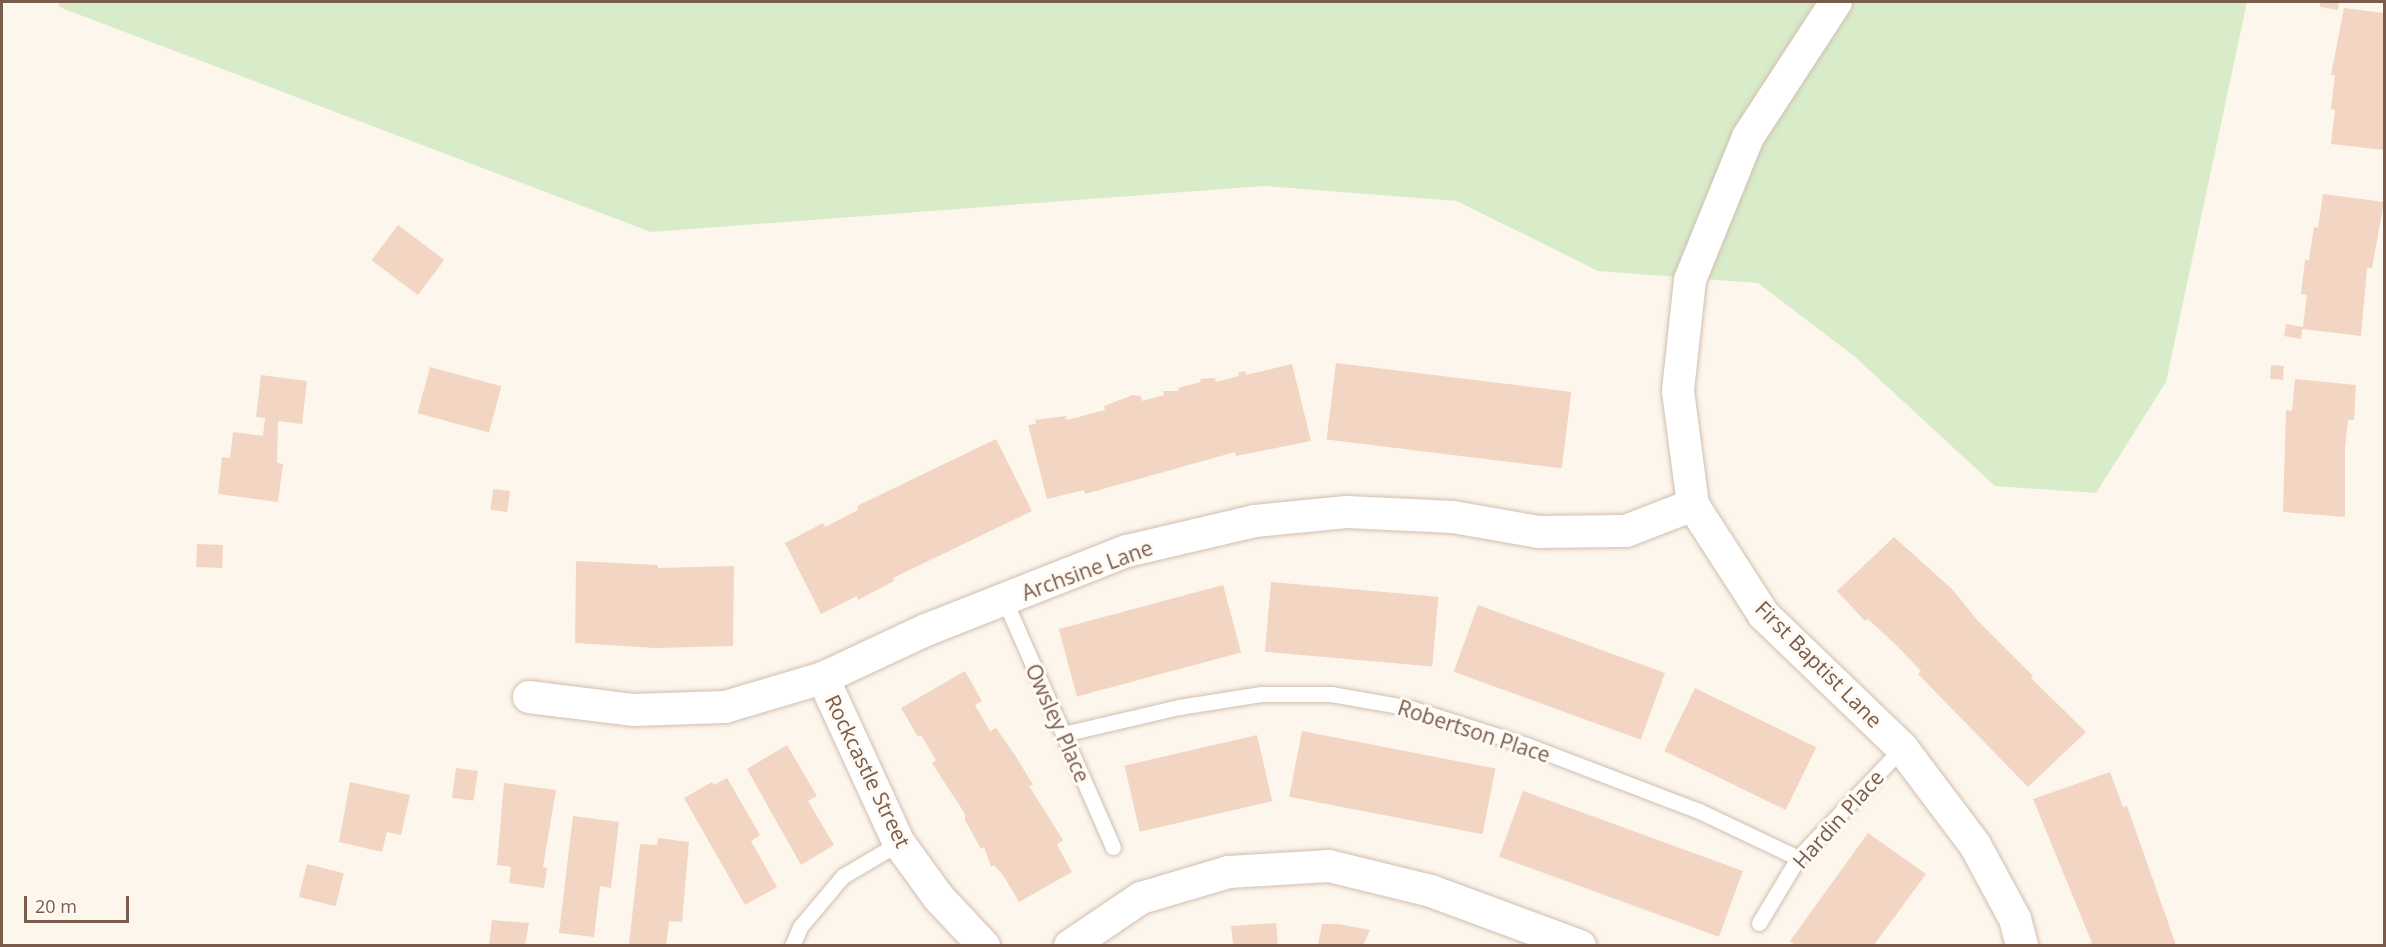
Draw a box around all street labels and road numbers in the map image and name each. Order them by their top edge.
street label: Archsine Lane [1018,535,1156,605]
street label: First Baptist Lane [1750,595,1888,733]
street label: Owsley Place [1021,660,1095,786]
street label: Rockcastle Street [820,690,916,852]
street label: Robertson Place [1395,694,1553,768]
street label: Hardin Place [1787,765,1889,873]

